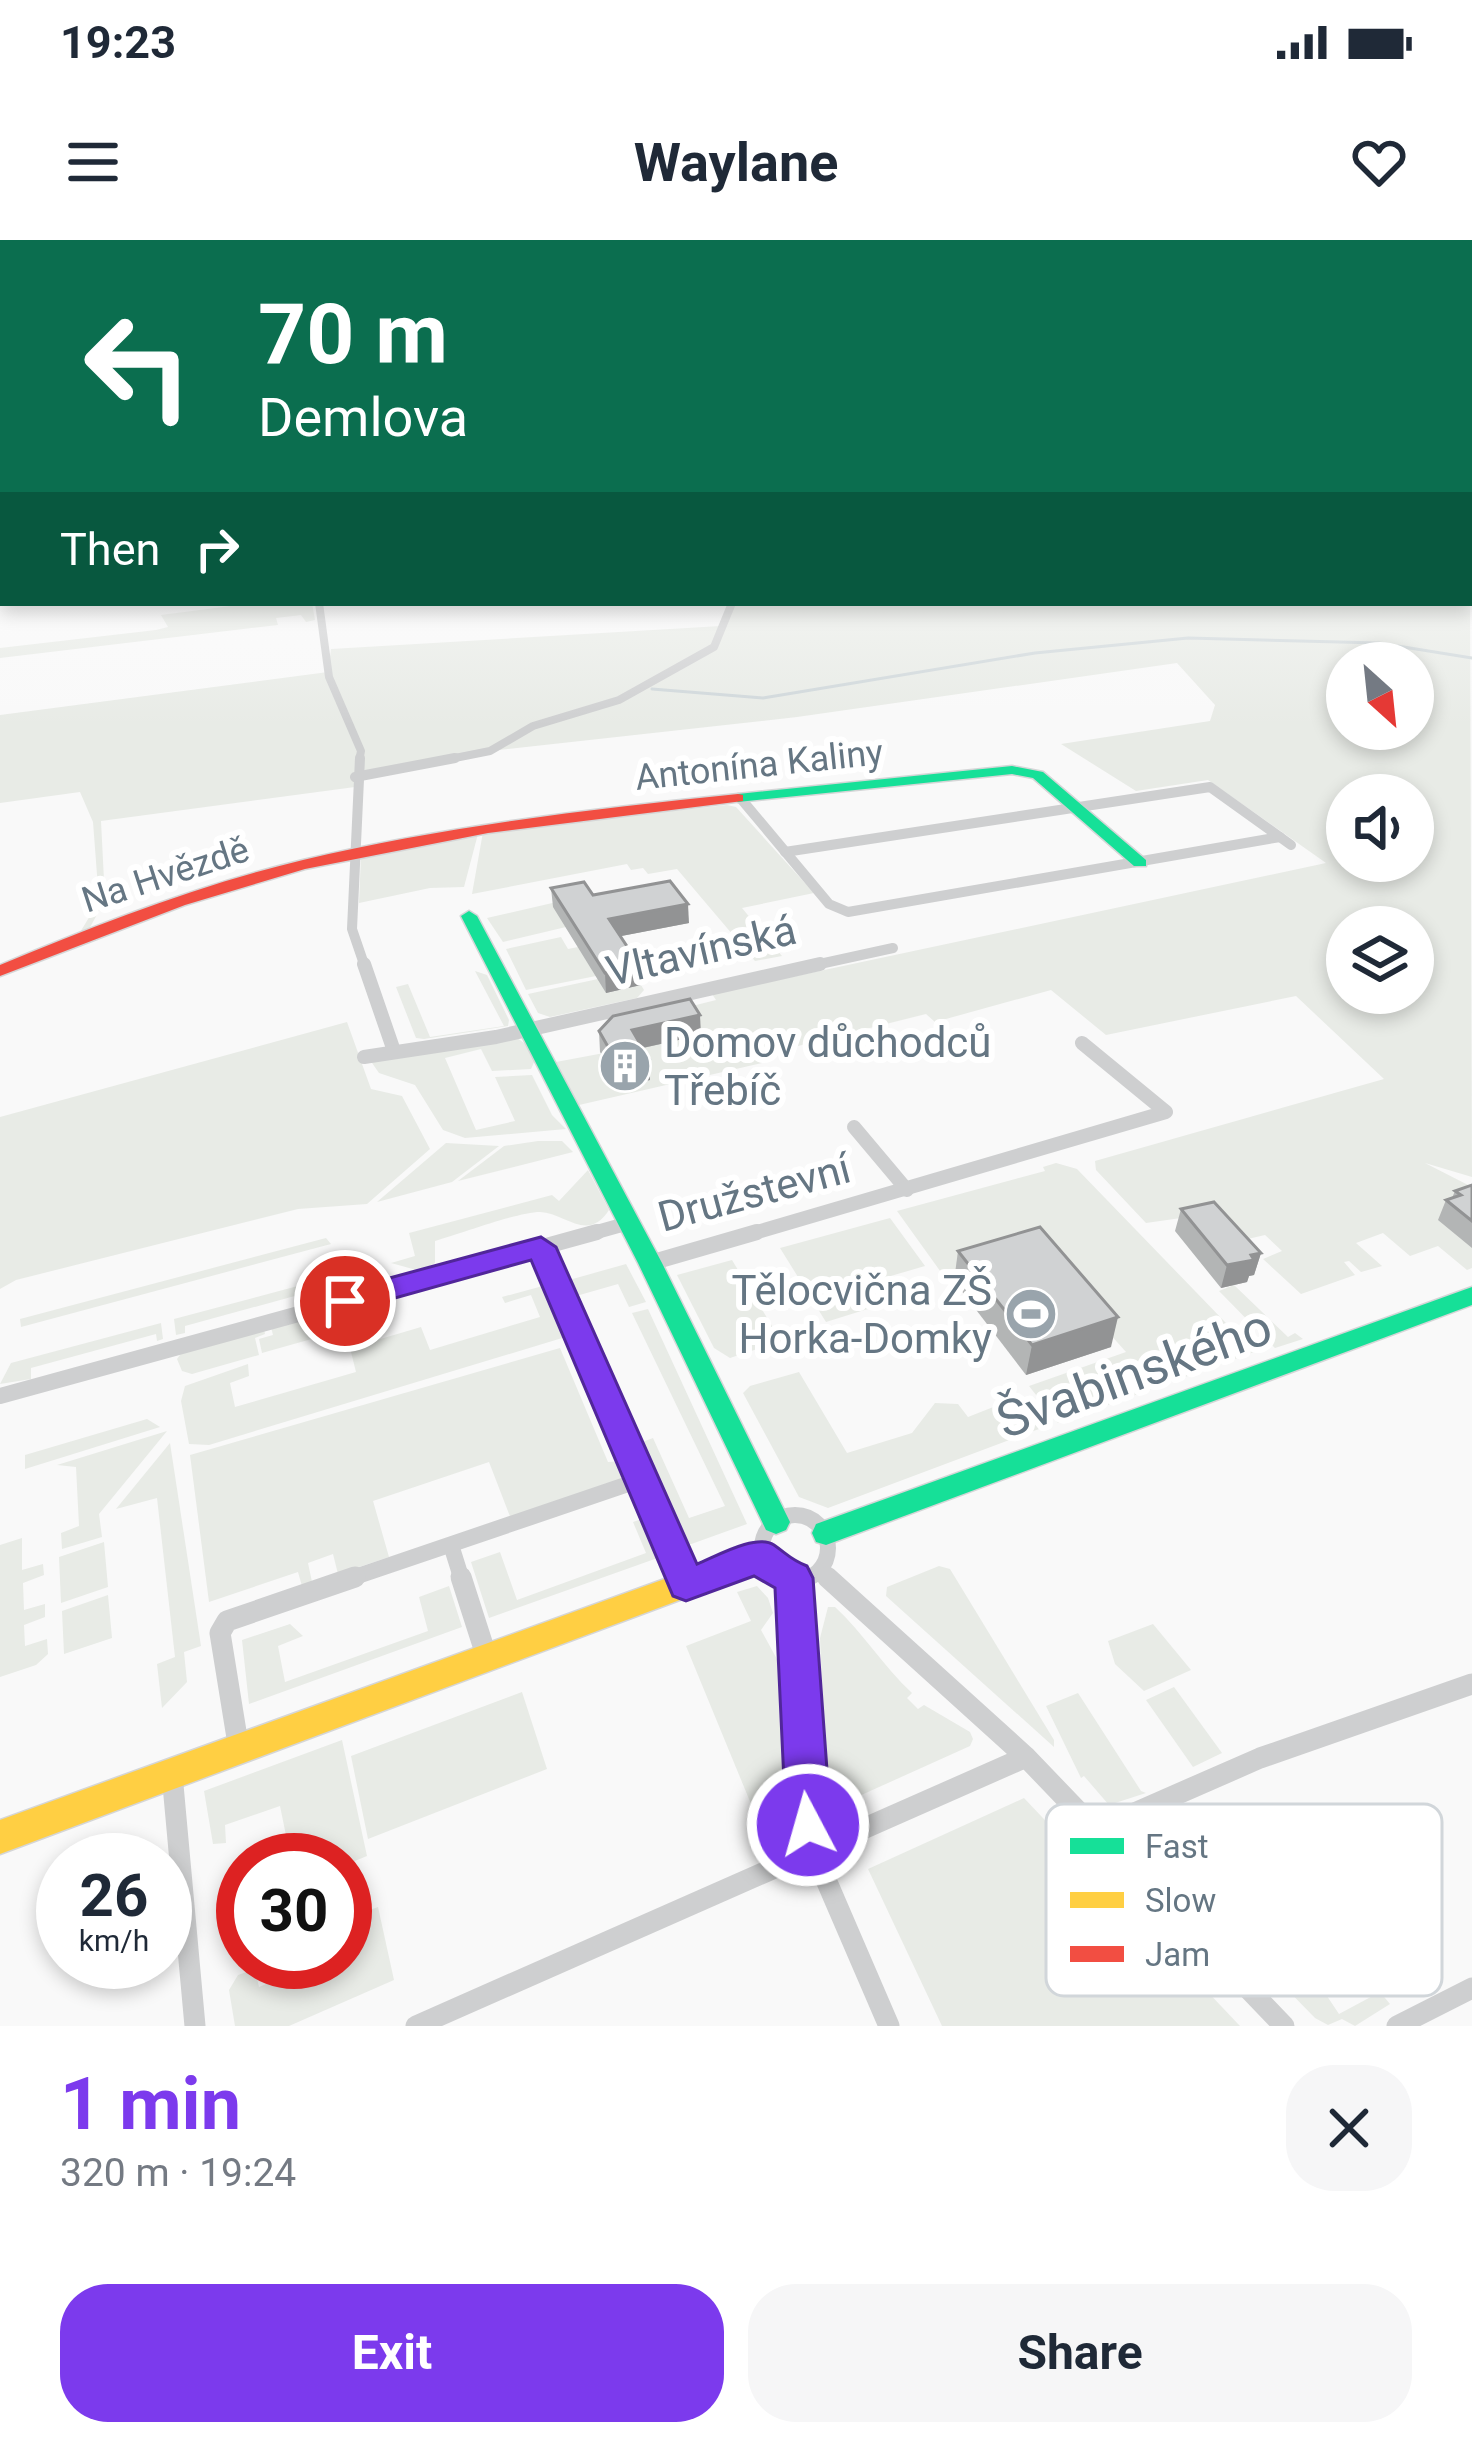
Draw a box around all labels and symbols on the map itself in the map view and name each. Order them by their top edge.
north arrow [1326,642,1434,750]
street label: Antonína Kaliny [633,731,885,799]
street label: Na Hvězdě [76,828,254,922]
street label: Vltavínská [602,905,801,996]
place label: Domov důchodců Třebíč [664,1018,992,1115]
building icon: Domov důchodců Třebíč [597,1038,653,1094]
street label: Družstevní [653,1143,857,1242]
pin [294,1250,396,1352]
place label: Tělocvična ZŠ Horka-Domky [731,1266,992,1363]
sports icon: Tělocvična ZŠ Horka-Domky [1003,1286,1059,1342]
street label: Švabinského [989,1297,1279,1450]
position arrow [745,1762,871,1888]
legend [1046,1804,1442,1996]
text: Fast [1145,1827,1208,1866]
speed limit sign: 30 [216,1833,372,1989]
text: Slow [1145,1881,1216,1920]
text: Jam [1145,1935,1210,1974]

